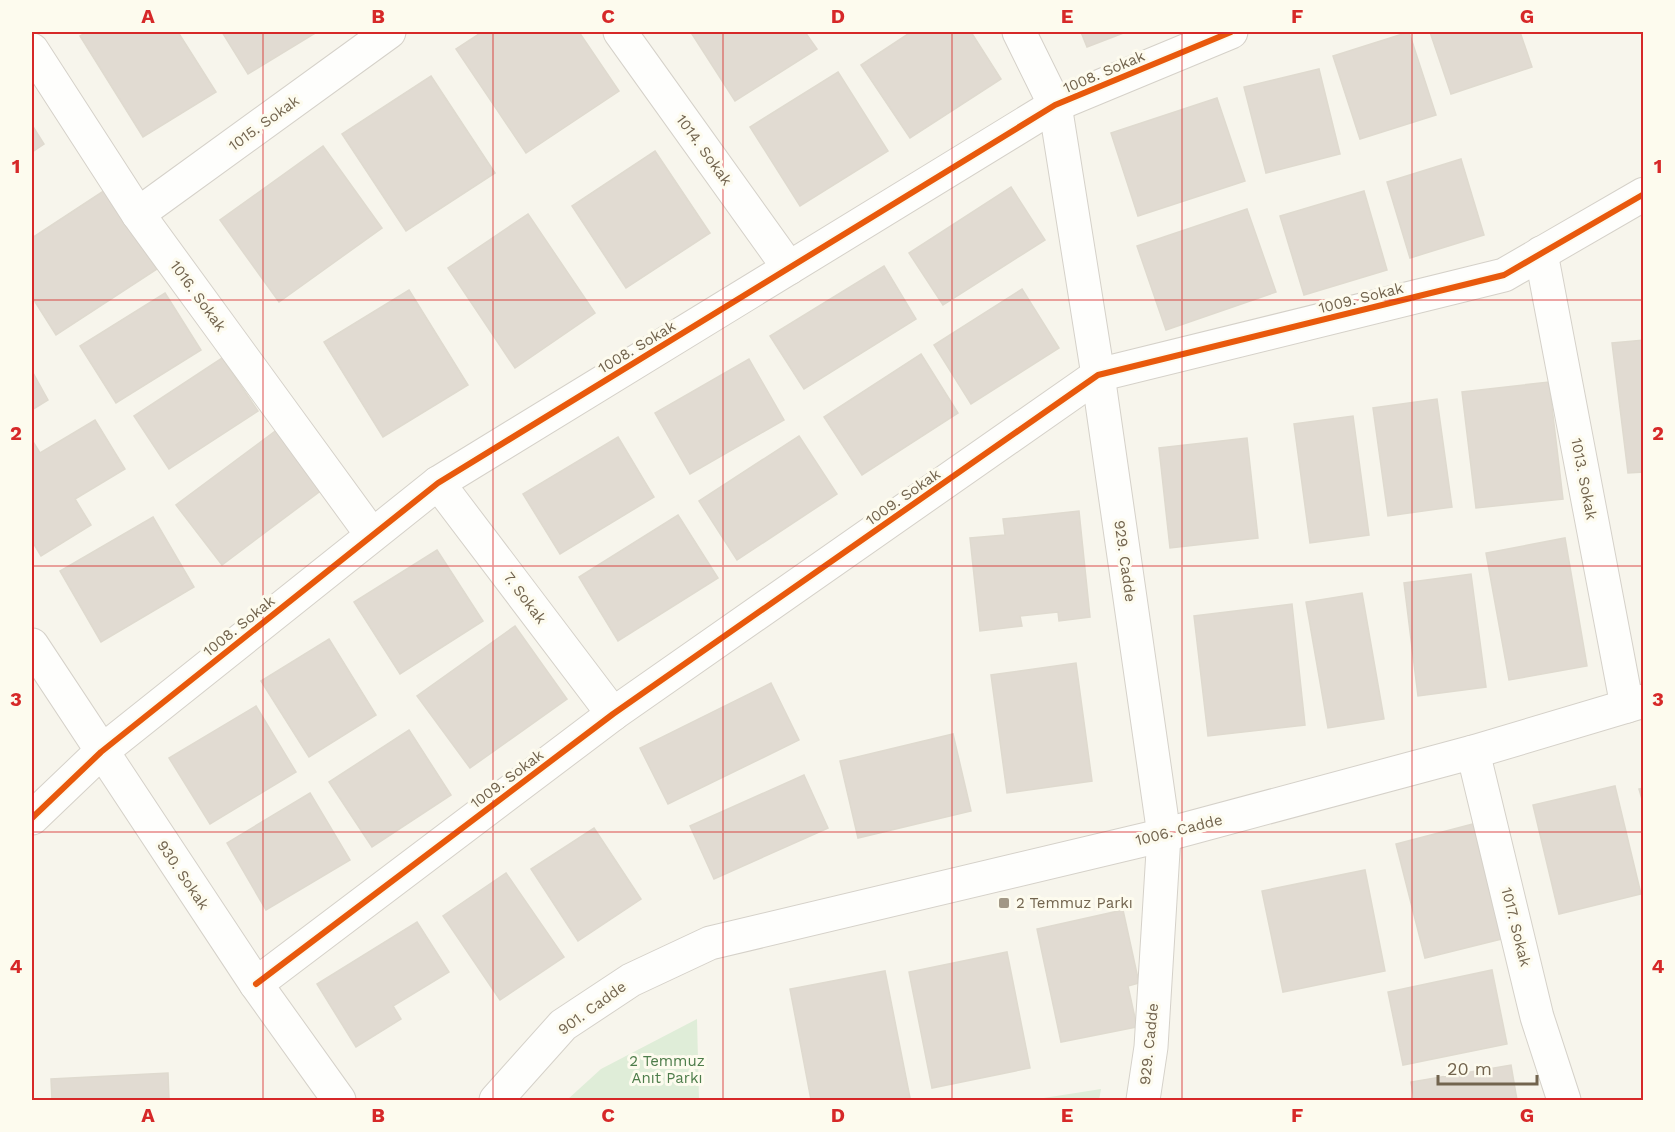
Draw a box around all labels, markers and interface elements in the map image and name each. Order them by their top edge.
text: A [141,4,155,28]
text: B [371,4,385,28]
text: C [601,4,615,28]
text: D [831,4,845,28]
text: E [1061,4,1073,28]
text: F [1291,4,1303,28]
text: G [1520,4,1534,28]
street label: 1008. Sokak [1061,47,1148,97]
street label: 1015. Sokak [225,91,303,155]
street label: 1014. Sokak [672,111,736,189]
text: 1 [12,154,20,178]
text: 1 [1654,154,1662,178]
street label: 1016. Sokak [166,257,230,335]
street label: 1009. Sokak [1317,279,1406,317]
street label: 1008. Sokak [595,317,679,377]
text: 2 [10,421,22,445]
text: 2 [1652,421,1664,445]
street label: 1013. Sokak [1567,437,1601,522]
street label: 1009. Sokak [862,465,944,529]
street label: 929. Cadde [1110,519,1140,603]
street label: 7. Sokak [500,569,551,628]
street label: 1008. Sokak [200,591,279,660]
text: 3 [10,687,22,711]
text: 3 [1652,687,1664,711]
street label: 1009. Sokak [467,745,547,812]
street label: 1006. Cadde [1134,811,1224,849]
street label: 930. Sokak [153,837,213,913]
street label: 1017. Sokak [1497,885,1535,969]
place label: 2 Temmuz Parkı [1016,894,1133,912]
marker: 2 Temmuz Parkı [997,896,1011,910]
text: 4 [10,954,23,978]
text: 4 [1652,954,1665,978]
street label: 901. Cadde [554,977,630,1039]
street label: 929. Cadde [1136,1002,1162,1086]
scale bar [1438,1048,1537,1086]
park label: 2 Temmuz Anıt Parkı [629,1052,705,1087]
text: 20 m [1447,1058,1492,1079]
text: A [141,1103,155,1127]
text: B [371,1103,385,1127]
text: C [601,1103,615,1127]
text: D [831,1103,845,1127]
text: E [1061,1103,1073,1127]
text: F [1291,1103,1303,1127]
text: G [1520,1103,1534,1127]

